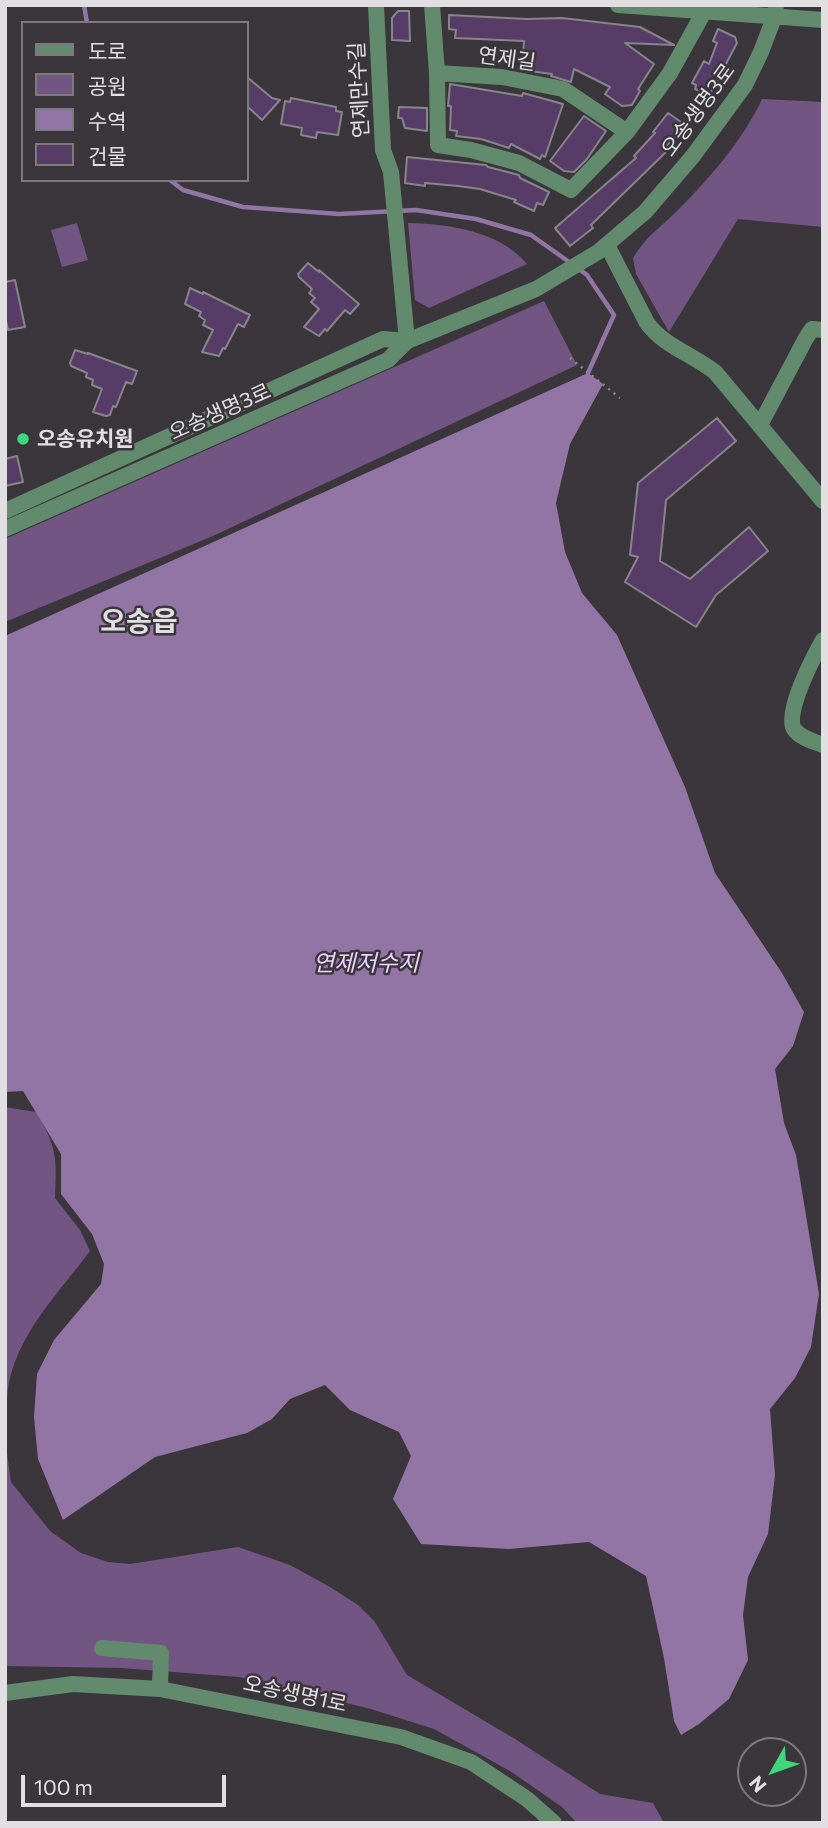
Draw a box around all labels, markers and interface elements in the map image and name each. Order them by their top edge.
legend [21,21,248,182]
text: 도로 [88,38,127,63]
street label: 연제만수길 [344,41,374,139]
street label: 연제길 [477,42,537,76]
street label: 오송생명3로 [656,59,740,161]
text: 공원 [88,73,127,98]
text: 수역 [88,108,127,133]
text: 건물 [88,143,127,168]
street label: 오송생명3로 [165,378,275,446]
place label: 오송유치원 [37,426,134,452]
marker: 오송유치원 [15,431,31,447]
district label: 오송읍 [100,605,178,639]
water label: 연제저수지 [313,949,419,977]
street label: 오송생명1로 [241,1671,349,1717]
north arrow [737,1737,807,1807]
scale bar [24,1762,229,1806]
text: N [744,1772,770,1797]
text: 100 m [34,1774,93,1799]

